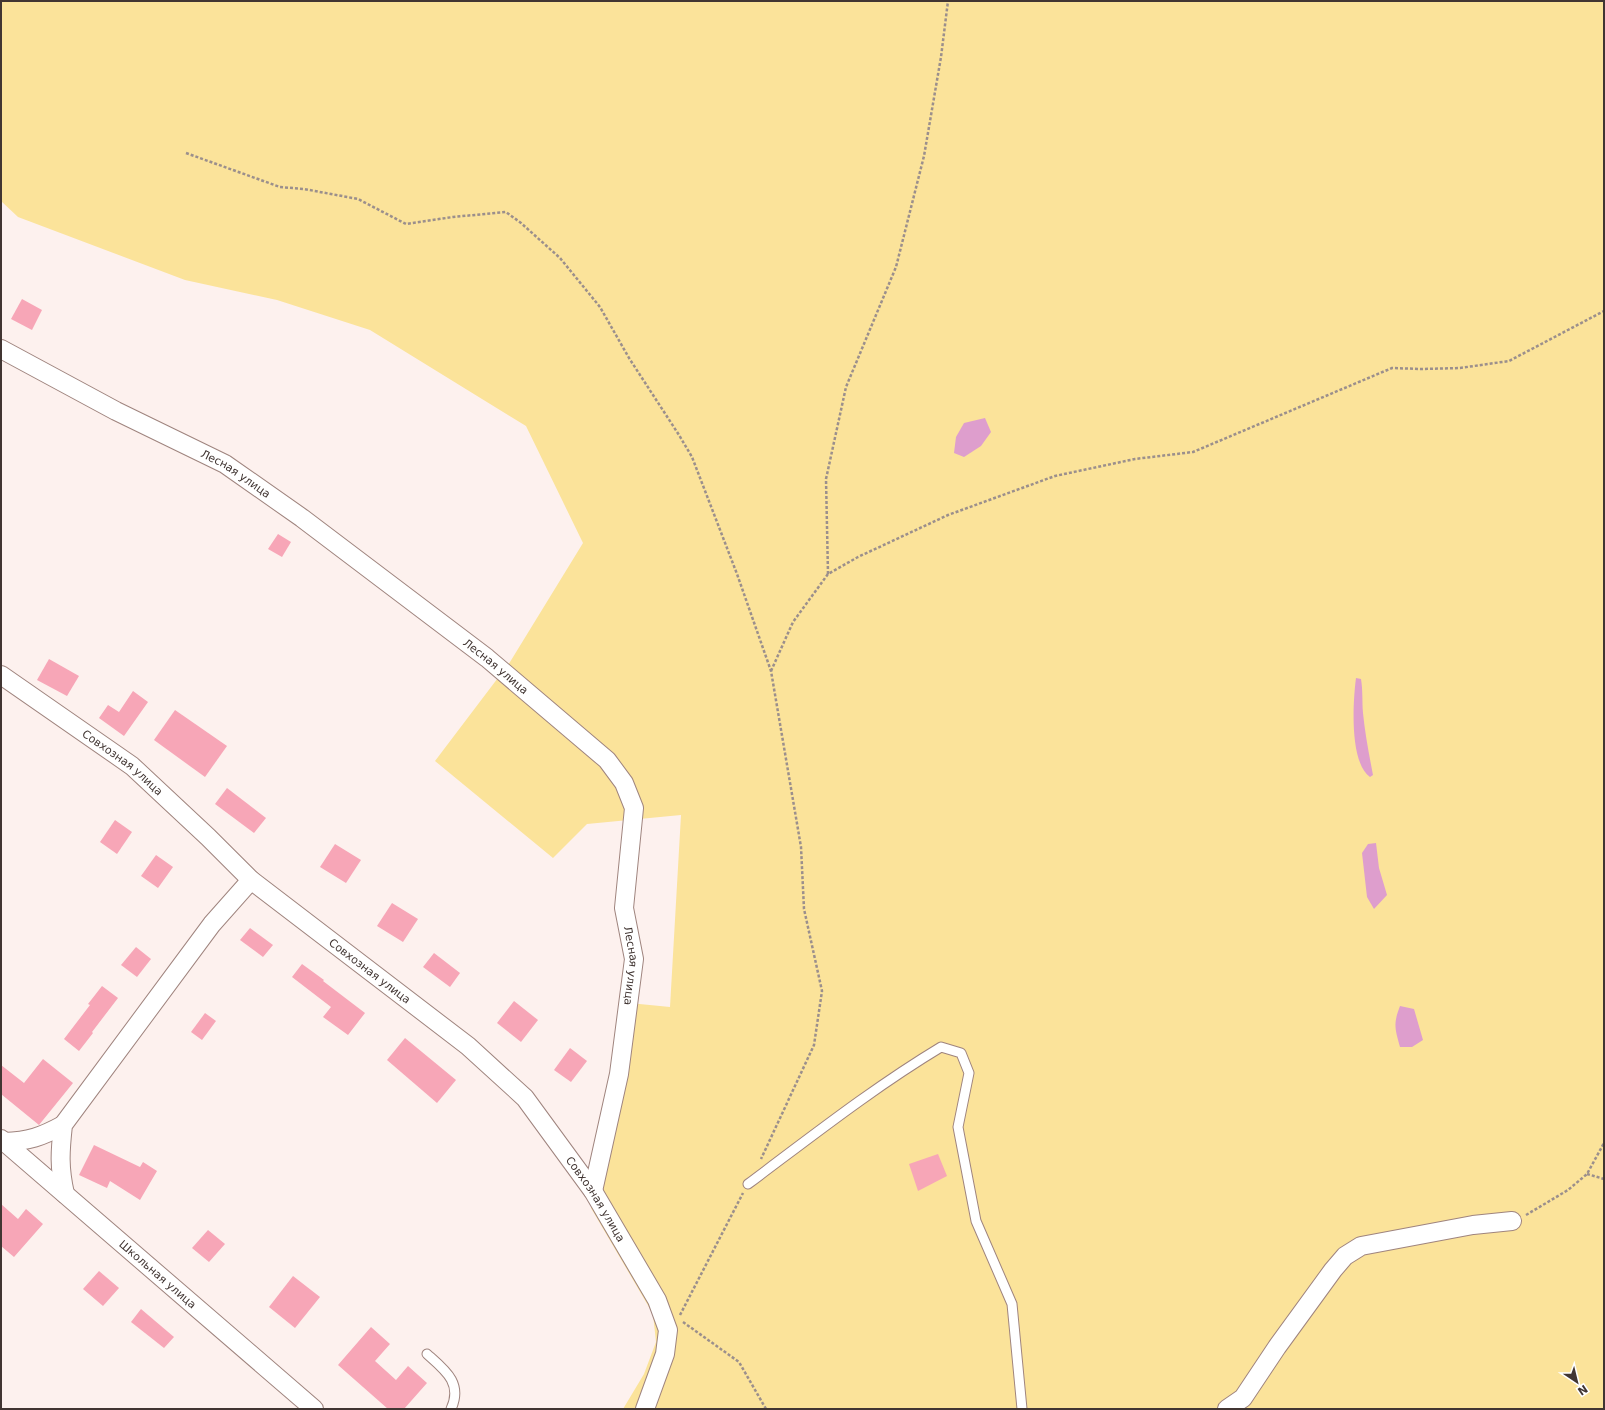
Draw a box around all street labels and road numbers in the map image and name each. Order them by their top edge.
street label: Лесная улица [199,447,273,500]
street label: Лесная улица [461,636,531,697]
street label: Совхозная улица [80,727,166,798]
street label: Лесная улица [621,925,641,1006]
street label: Совхозная улица [327,936,413,1006]
street label: Совхозная улица [563,1154,628,1244]
street label: Школьная улица [117,1237,199,1311]

